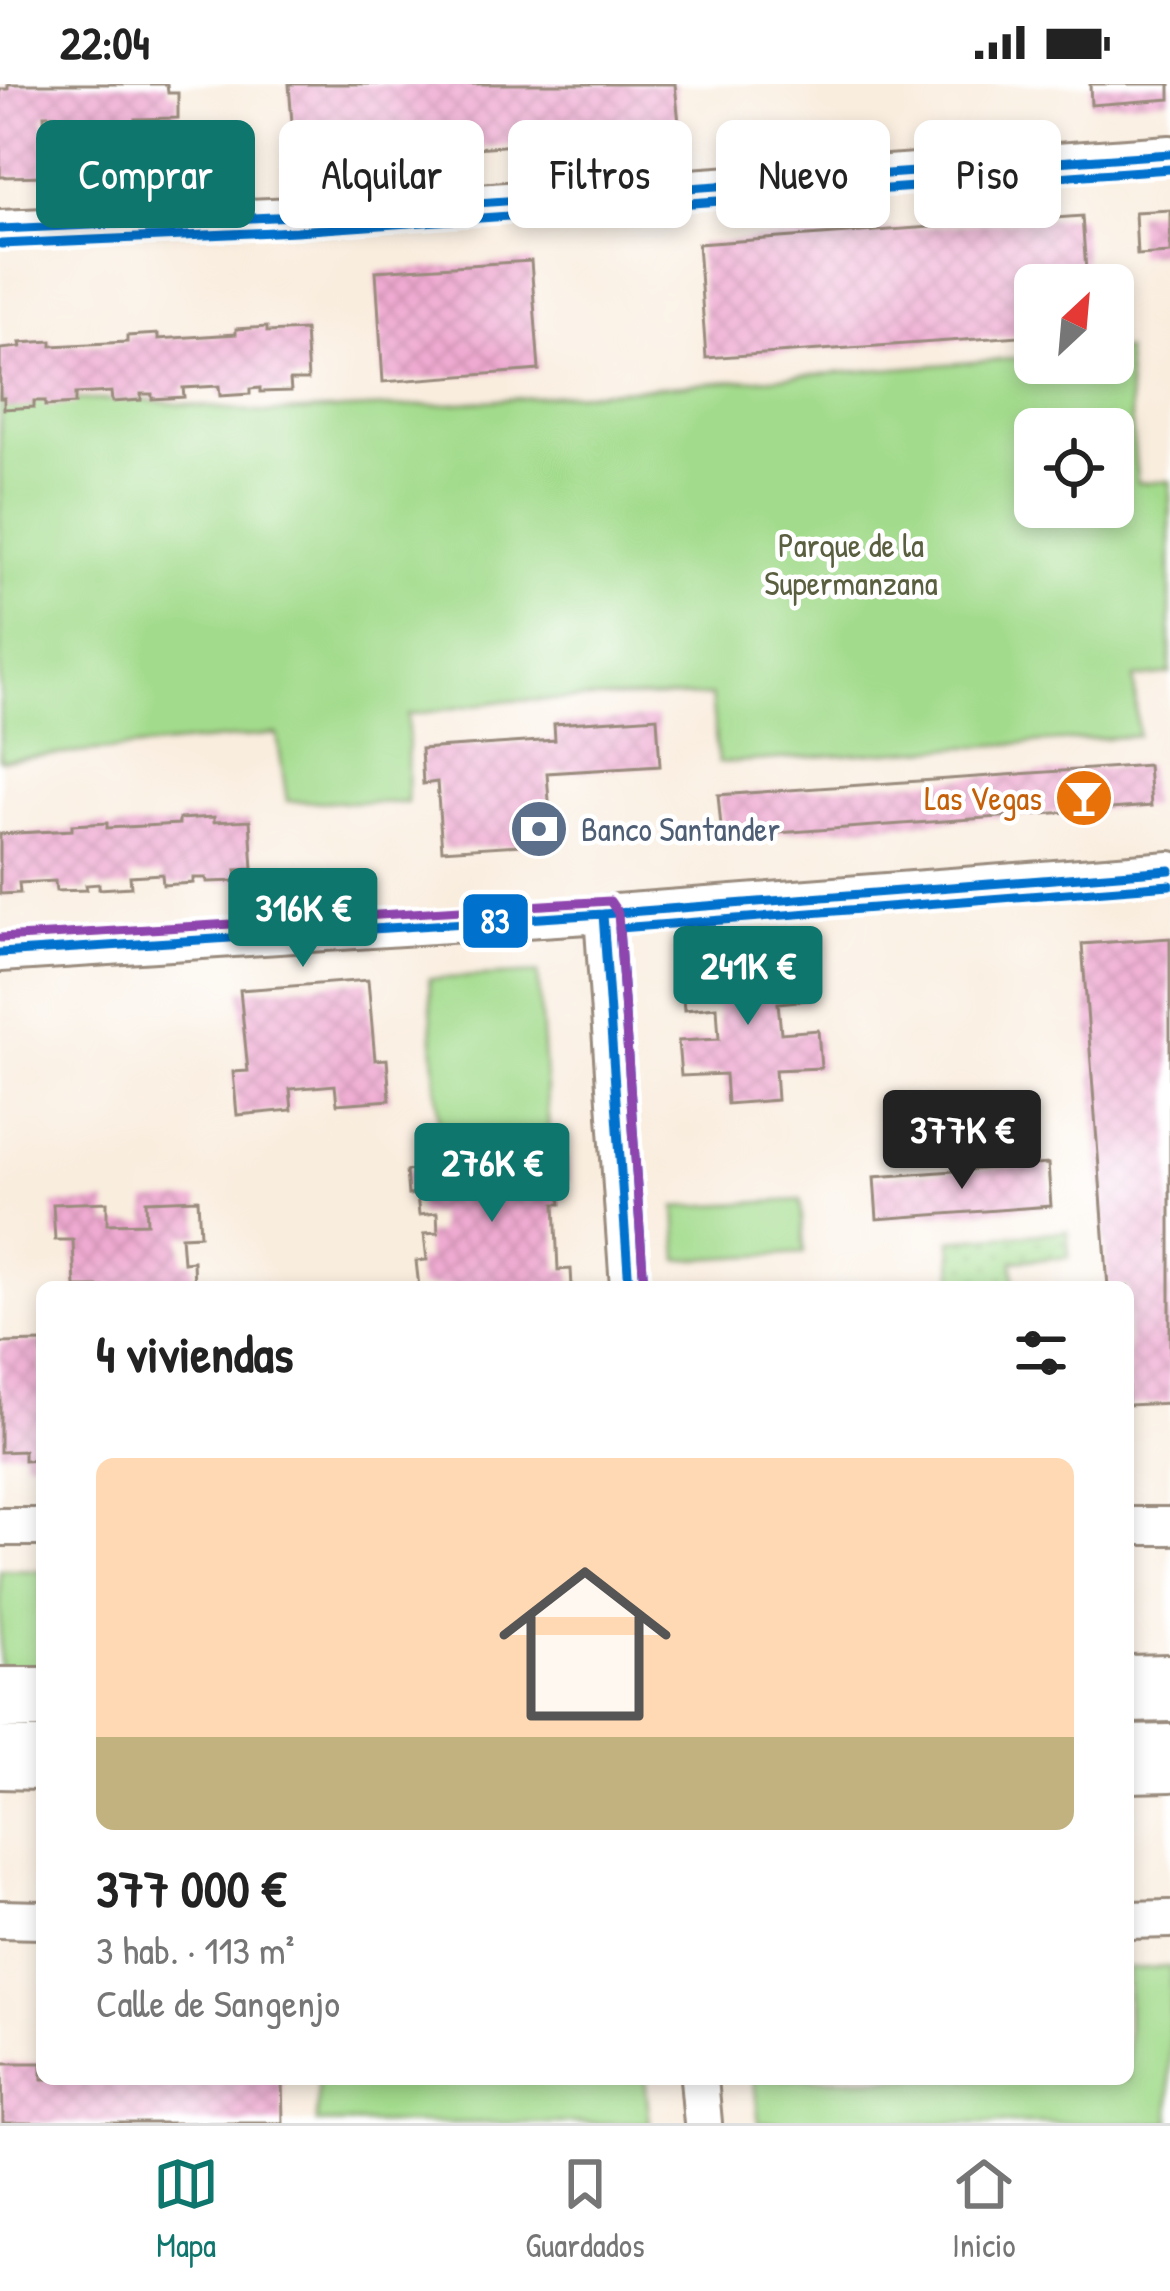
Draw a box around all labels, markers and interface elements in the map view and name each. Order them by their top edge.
text: 22:04 [60,12,150,73]
chip: Comprar [36,120,255,228]
chip: Alquilar [279,120,484,228]
chip: Filtros [508,120,692,228]
chip: Nuevo [716,120,890,228]
chip: Piso [914,120,1061,228]
north arrow [1014,264,1134,384]
map controls [1014,264,1134,528]
button: locate [1014,408,1134,528]
park label: Parque de la Supermanzana [764,523,938,606]
bar icon: Las Vegas [1053,767,1115,829]
place label: Las Vegas [924,776,1042,821]
bank icon: Banco Santander [508,798,570,860]
place label: Banco Santander [581,807,780,851]
pin: 316K € [205,868,401,970]
text: 316K € [255,880,351,933]
line badge: 83 [461,892,530,950]
text: 83 [480,899,510,943]
pin: 241K € [650,926,846,1028]
text: 241K € [700,938,796,991]
pin: 377K € [864,1090,1060,1192]
text: 377K € [910,1102,1014,1155]
pin: 276K € [394,1123,590,1225]
text: 276K € [441,1135,543,1188]
text: 4 viviendas [96,1319,293,1388]
icon: filters [1008,1320,1074,1386]
icon: home [477,1536,693,1752]
text: 377 000 € [96,1854,286,1923]
text: 3 hab. · 113 m² [96,1923,295,1976]
text: Calle de Sangenjo [96,1976,340,2029]
tab: Mapa [153,2151,219,2267]
tab: Guardados [525,2151,645,2267]
tab: Inicio [951,2151,1017,2267]

